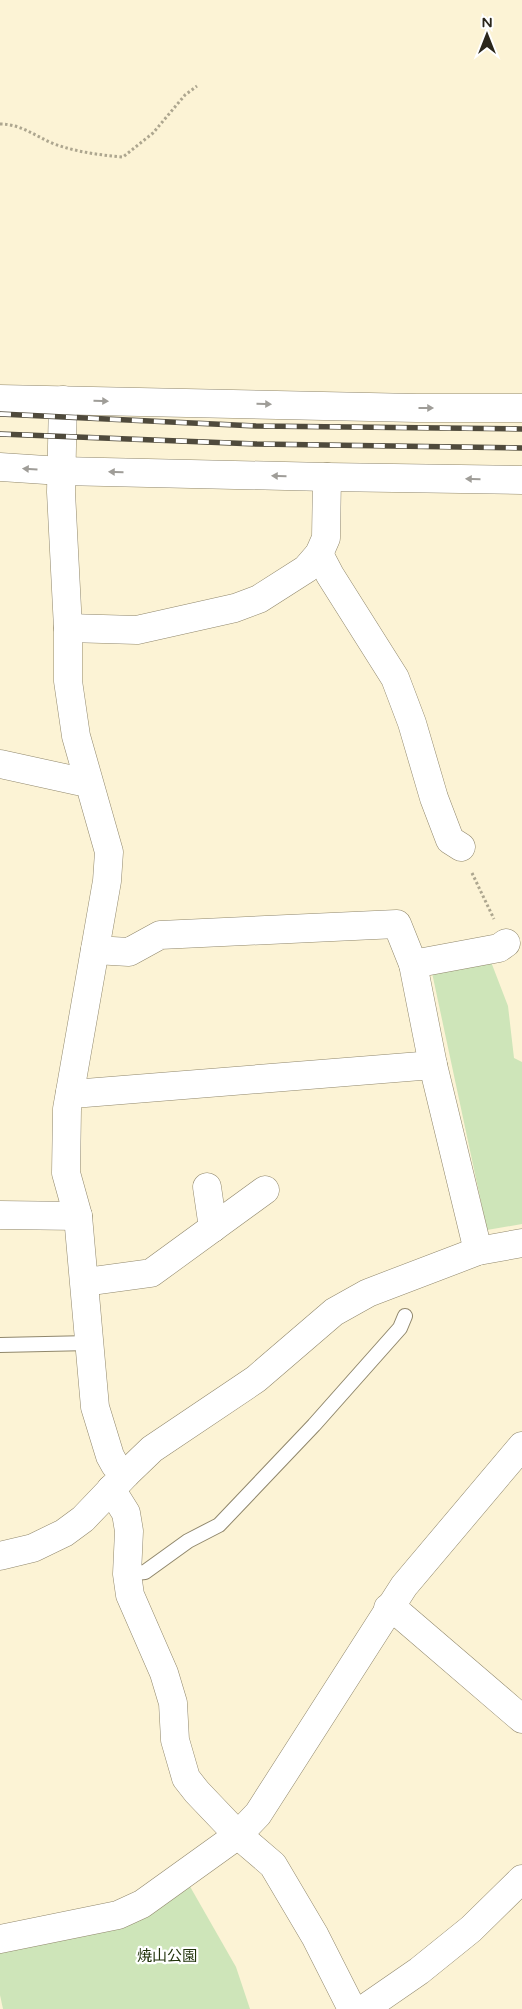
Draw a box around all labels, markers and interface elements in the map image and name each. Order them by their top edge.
north arrow [462,10,512,60]
text: N [481,14,493,31]
one-way arrow [93,397,109,405]
one-way arrow [256,401,272,409]
one-way arrow [418,404,434,412]
one-way arrow [22,465,38,473]
one-way arrow [108,468,124,476]
one-way arrow [270,472,286,480]
one-way arrow [465,475,481,483]
park label: 焼山公園 [137,1947,197,1965]

